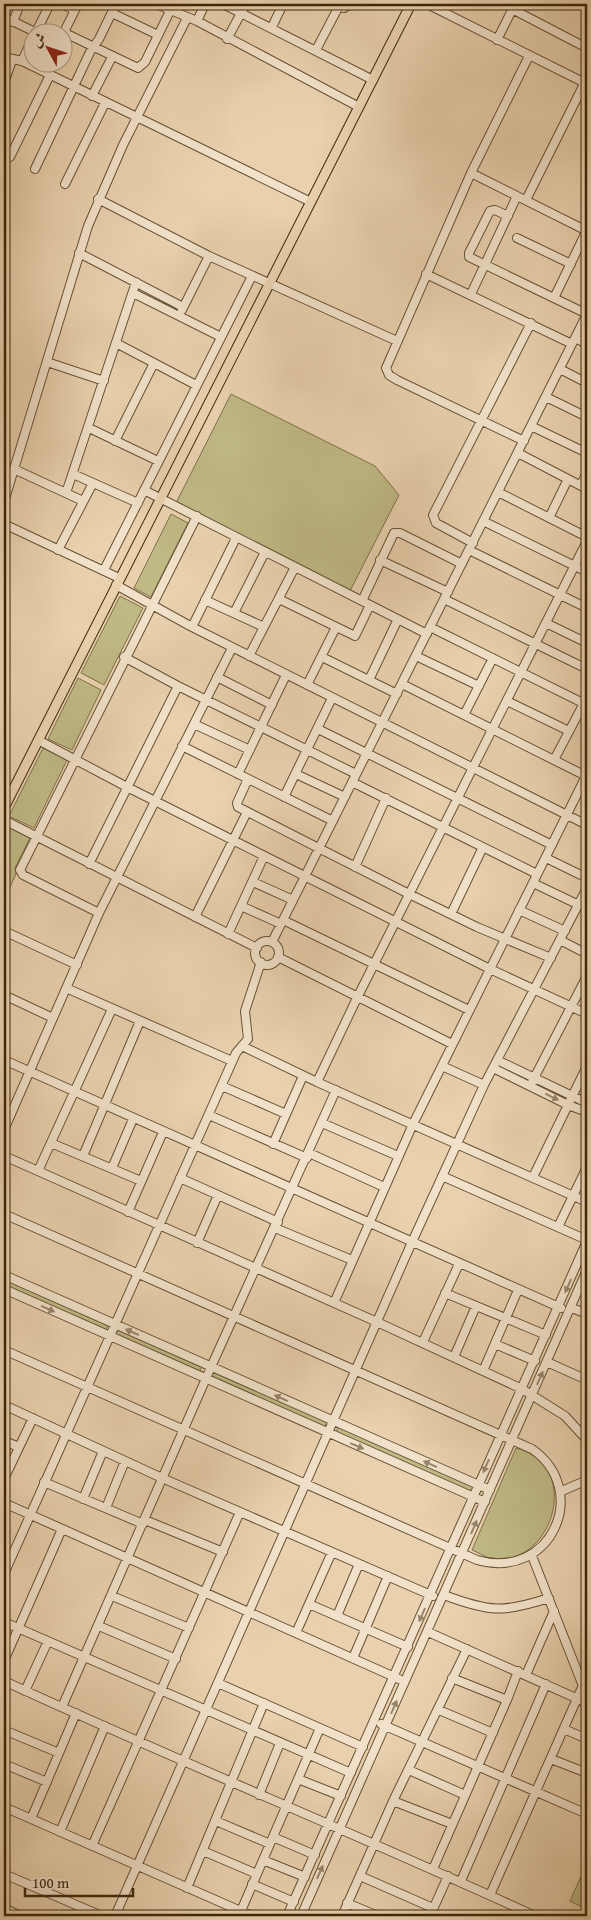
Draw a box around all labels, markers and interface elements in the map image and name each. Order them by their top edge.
north arrow [22,22,72,72]
text: ش [26,28,50,51]
one-way arrow [545,1093,559,1101]
one-way arrow [563,1279,571,1293]
one-way arrow [41,1305,55,1313]
one-way arrow [125,1328,139,1336]
one-way arrow [536,1371,544,1385]
one-way arrow [274,1394,288,1402]
one-way arrow [350,1442,364,1450]
one-way arrow [423,1459,437,1467]
one-way arrow [482,1459,490,1473]
one-way arrow [471,1520,479,1534]
one-way arrow [417,1608,425,1622]
one-way arrow [390,1700,398,1714]
scale bar [25,1865,132,1897]
one-way arrow [317,1865,325,1879]
text: 100 m [32,1872,70,1893]

